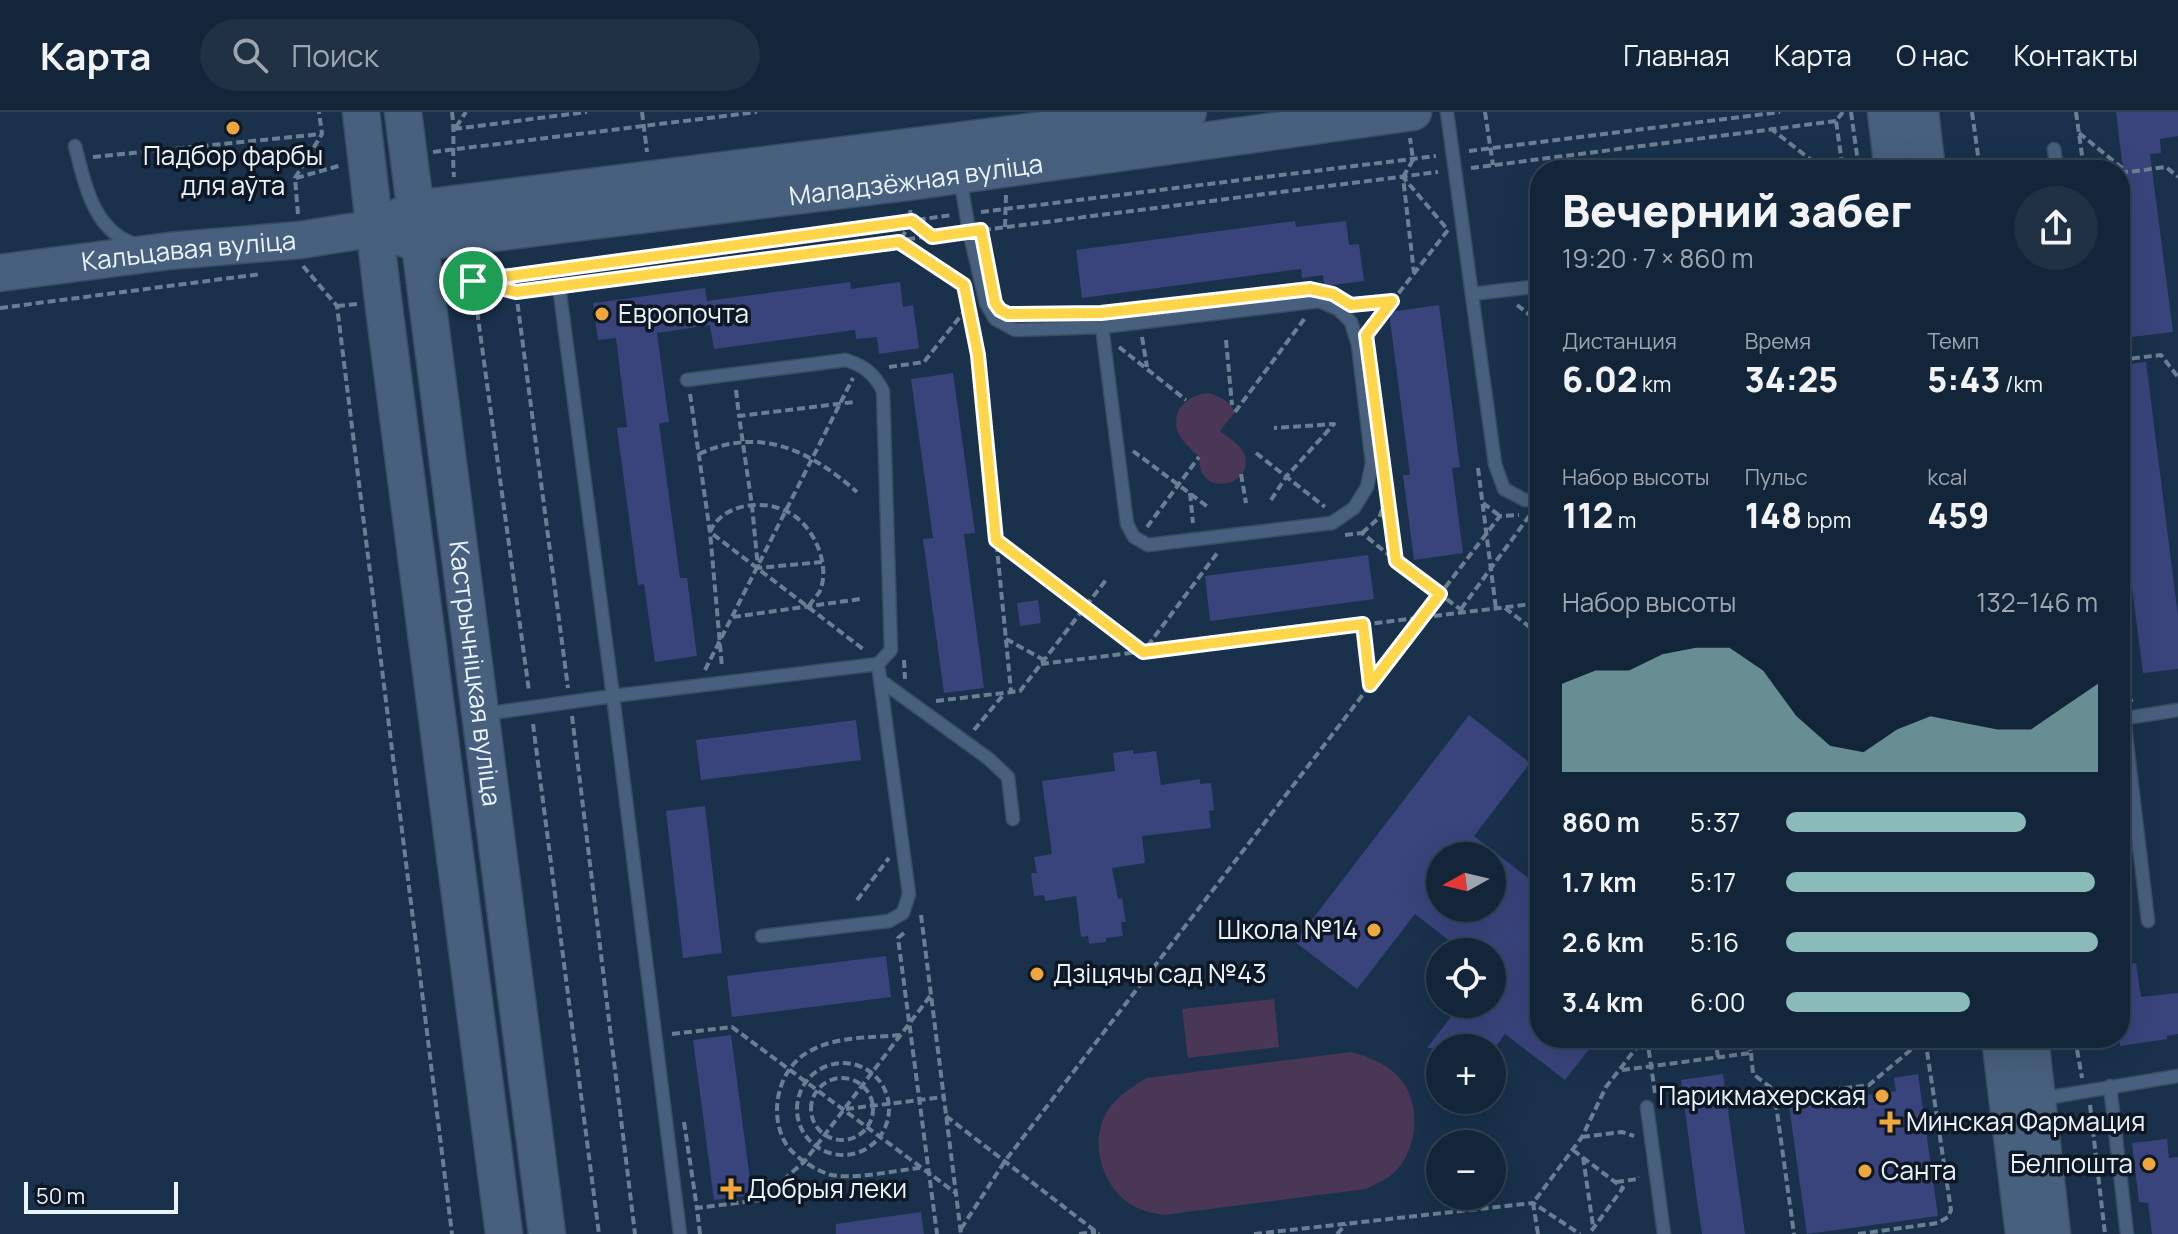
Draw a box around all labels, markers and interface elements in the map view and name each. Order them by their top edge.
search box [200,19,760,91]
text: Карта [40,29,152,81]
icon: search [228,33,272,77]
text: Поиск [292,35,379,76]
text: Главная [1623,36,1730,74]
text: Карта [1774,36,1852,74]
text: О нас [1896,36,1969,74]
text: Контакты [2013,36,2138,74]
marker: Падбор фарбы для аўта [224,119,242,137]
place label: Падбор фарбы для аўта [143,137,323,203]
street label: Маладзёжная вуліца [787,145,1045,213]
text: Вечерний забег [1562,180,1911,240]
button: share [2014,186,2098,270]
street label: Кальцавая вуліца [79,221,297,279]
text: 19:20 · 7 × 860 m [1562,240,1753,276]
pin [439,247,507,315]
icon: arrive [451,259,495,303]
place label: Европочта [618,295,749,331]
marker: Европочта [593,305,611,323]
text: Дистанция [1562,326,1677,356]
text: Время [1745,326,1811,356]
text: Темп [1927,326,1979,356]
text: 6.02 [1562,356,1637,402]
text: 34:25 [1745,356,1838,402]
text: 5:43 [1927,356,2001,402]
text: km [1637,369,1671,399]
text: /km [2001,369,2043,399]
text: Набор высоты [1562,462,1710,492]
text: Пульс [1745,462,1808,492]
text: kcal [1927,462,1967,492]
text: 112 [1562,492,1613,538]
text: 148 [1745,492,1802,538]
text: 459 [1927,492,1989,538]
text: m [1613,505,1636,535]
text: bpm [1802,505,1851,535]
street label: Кастрычніцкая вуліца [441,538,511,808]
text: Набор высоты [1562,584,1736,620]
text: 132–146 m [1976,584,2098,620]
text: 860 m [1562,804,1640,840]
text: 5:37 [1690,804,1740,840]
north arrow [1426,842,1506,922]
map controls [1426,842,1506,1210]
text: 1.7 km [1562,864,1637,900]
text: 5:17 [1690,864,1736,900]
place label: Школа №14 [1218,911,1358,947]
marker: Школа №14 [1365,921,1383,939]
text: 2.6 km [1562,924,1644,960]
text: 5:16 [1690,924,1739,960]
button: locate [1426,938,1506,1018]
place label: Дзіцячы сад №43 [1053,955,1267,991]
marker: Дзіцячы сад №43 [1028,965,1046,983]
text: 3.4 km [1562,984,1643,1020]
text: 6:00 [1690,984,1746,1020]
button: + [1426,1034,1506,1114]
place label: Парикмахерская [1658,1077,1866,1113]
marker: Парикмахерская [1873,1087,1891,1105]
place label: Минская Фармация [1906,1103,2145,1139]
marker: Минская Фармация [1881,1113,1899,1131]
button: − [1426,1130,1506,1210]
place label: Белпошта [2010,1145,2133,1181]
place label: Санта [1881,1152,1957,1188]
marker: Белпошта [2140,1155,2158,1173]
marker: Санта [1856,1162,1874,1180]
place label: Добрыя леки [747,1170,907,1206]
scale bar [24,1178,178,1214]
marker: Добрыя леки [722,1180,740,1198]
text: 50 m [36,1181,85,1211]

